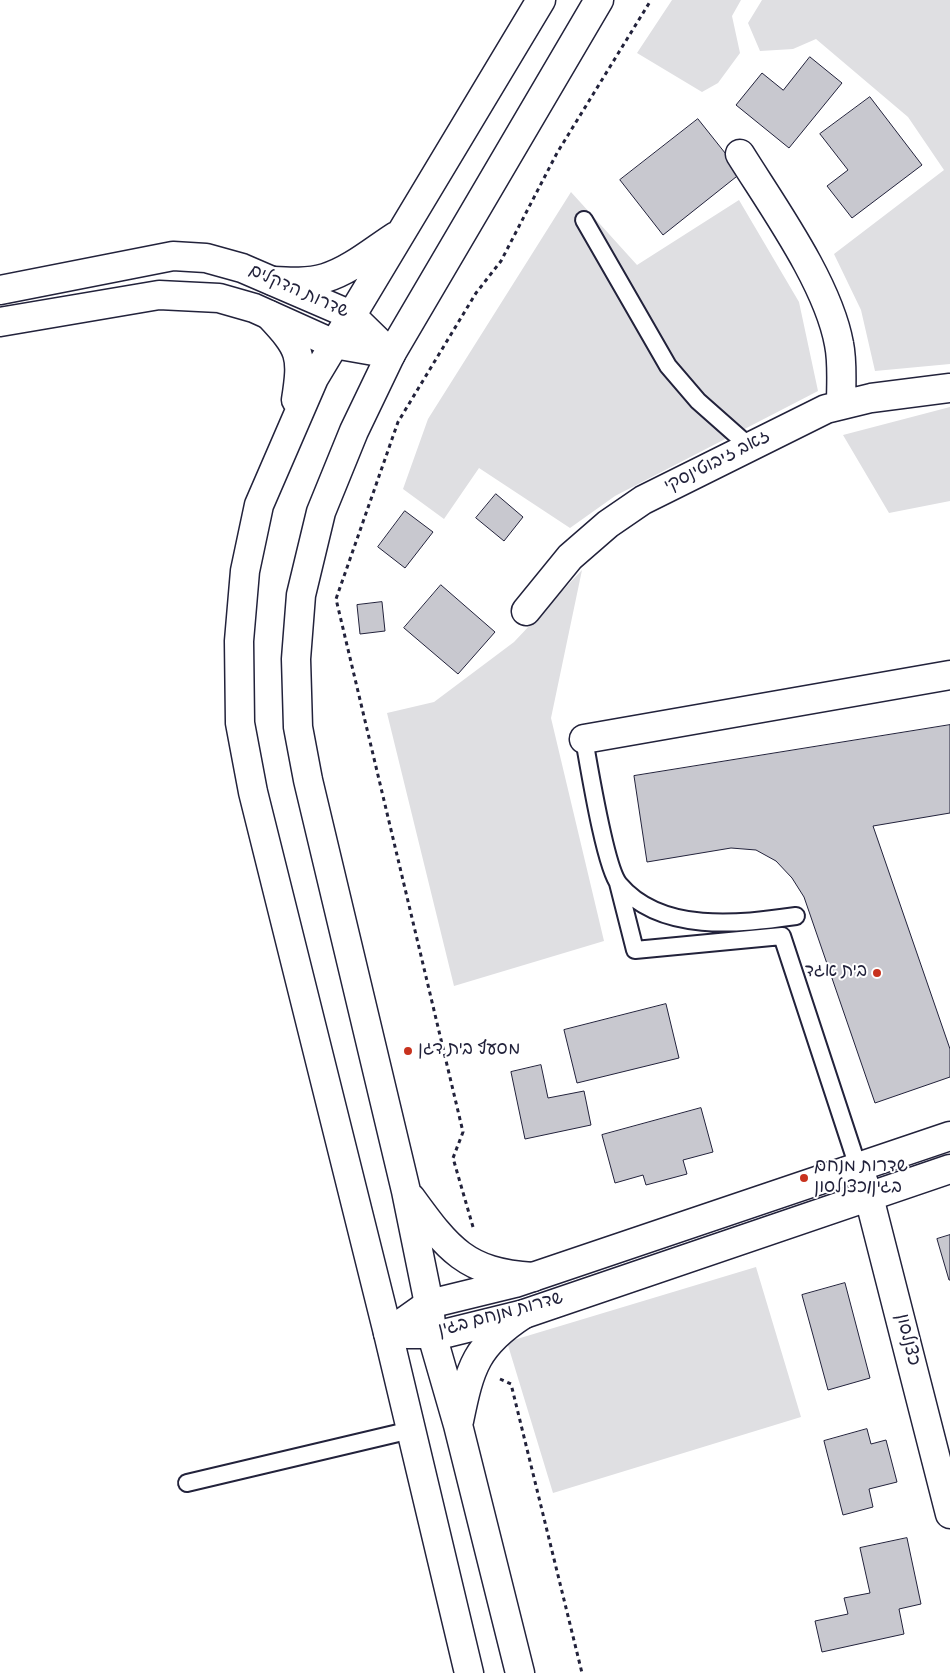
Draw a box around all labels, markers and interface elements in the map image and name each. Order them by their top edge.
street label: שדרות הדקלים [245,261,351,325]
street label: זאב ז'בוטינסקי [661,427,775,499]
place label: בית אגד [804,962,867,984]
marker: בית אגד [871,967,883,979]
place label: מסעף בית דגן [418,1040,520,1062]
marker: מסעף בית דגן [402,1045,414,1057]
place label: שדרות מנחם בגין/כצנלסון [814,1157,908,1200]
marker: שדרות מנחם בגין/כצנלסון [798,1172,810,1184]
street label: שדרות מנחם בגין [436,1289,566,1343]
street label: כצנלסון [889,1312,923,1368]

